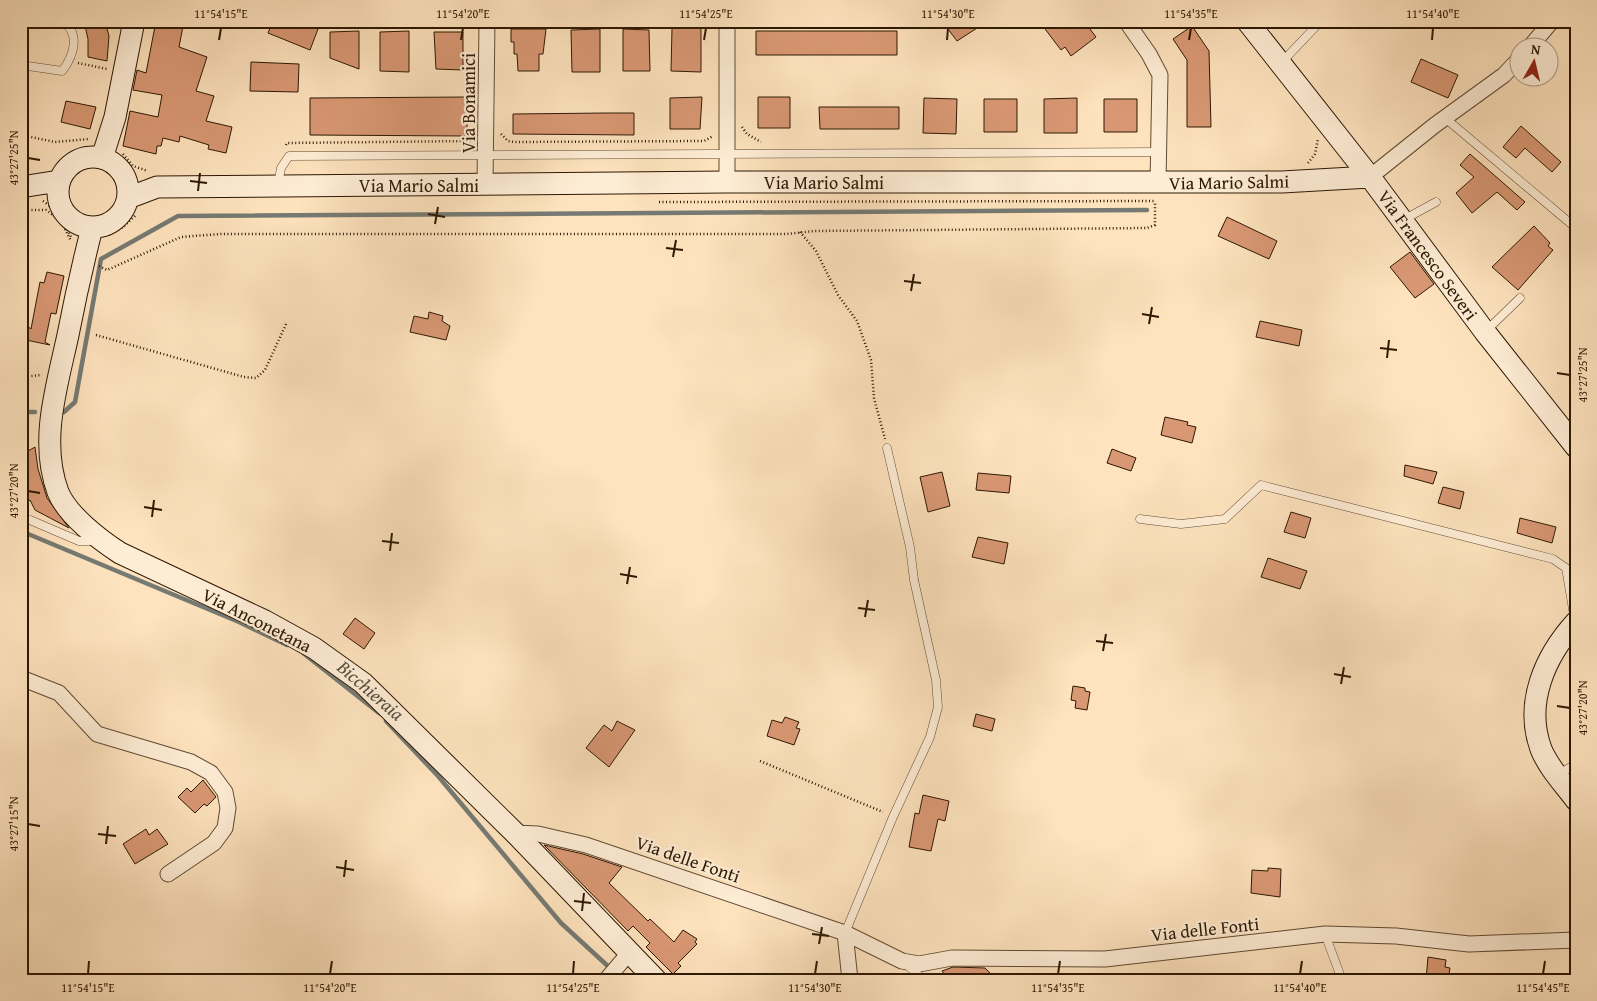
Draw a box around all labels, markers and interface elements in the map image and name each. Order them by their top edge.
text: 11°54'15"E [194,5,248,22]
text: 11°54'20"E [436,5,490,22]
text: 11°54'25"E [679,5,733,22]
text: 11°54'30"E [921,5,975,22]
text: 11°54'35"E [1164,5,1218,22]
text: 11°54'40"E [1406,5,1460,22]
north arrow [1510,38,1560,88]
text: N [1530,39,1542,60]
street label: Via Bonamici [455,53,482,153]
text: 43°27'25"N [5,130,22,186]
street label: Via Mario Salmi [1169,167,1289,197]
street label: Via Mario Salmi [764,169,884,196]
street label: Via Mario Salmi [359,172,479,199]
street label: Via Francesco Severi [1371,184,1485,326]
text: 43°27'25"N [1574,347,1591,403]
text: 43°27'20"N [5,463,22,519]
street label: Via Anconetana [198,581,317,659]
water label: Bicchieraia [331,652,411,727]
text: 43°27'20"N [1574,680,1591,736]
text: 43°27'15"N [5,796,22,852]
street label: Via delle Fonti [632,829,744,889]
street label: Via delle Fonti [1150,910,1260,948]
text: 11°54'15"E [61,979,115,996]
text: 11°54'20"E [303,979,357,996]
text: 11°54'25"E [546,979,600,996]
text: 11°54'30"E [788,979,842,996]
text: 11°54'35"E [1031,979,1085,996]
text: 11°54'40"E [1273,979,1327,996]
text: 11°54'45"E [1516,979,1570,996]

